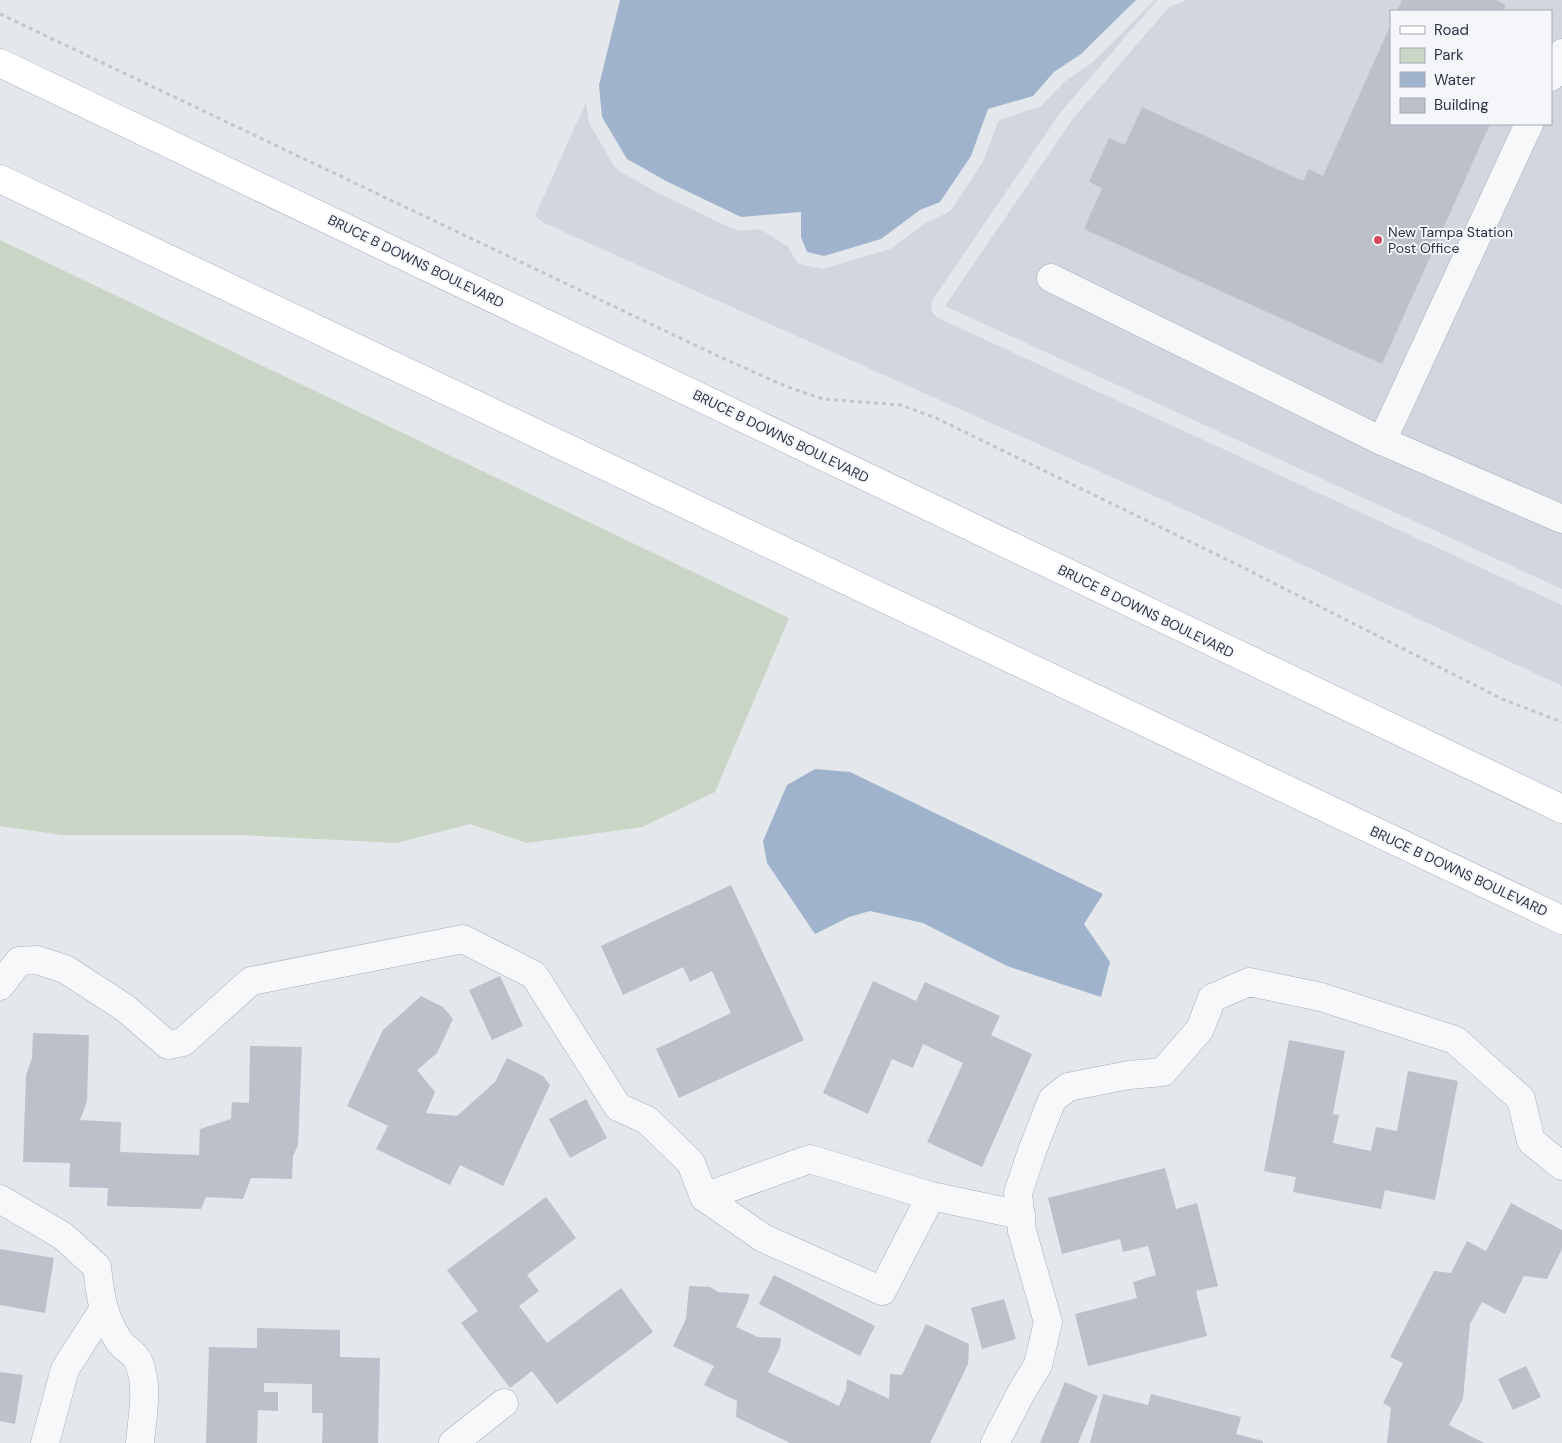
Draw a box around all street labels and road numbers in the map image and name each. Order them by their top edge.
street label: BRUCE B DOWNS BOULEVARD [325,210,507,312]
street label: BRUCE B DOWNS BOULEVARD [690,385,872,487]
street label: BRUCE B DOWNS BOULEVARD [1055,560,1237,662]
street label: BRUCE B DOWNS BOULEVARD [1367,822,1551,920]

